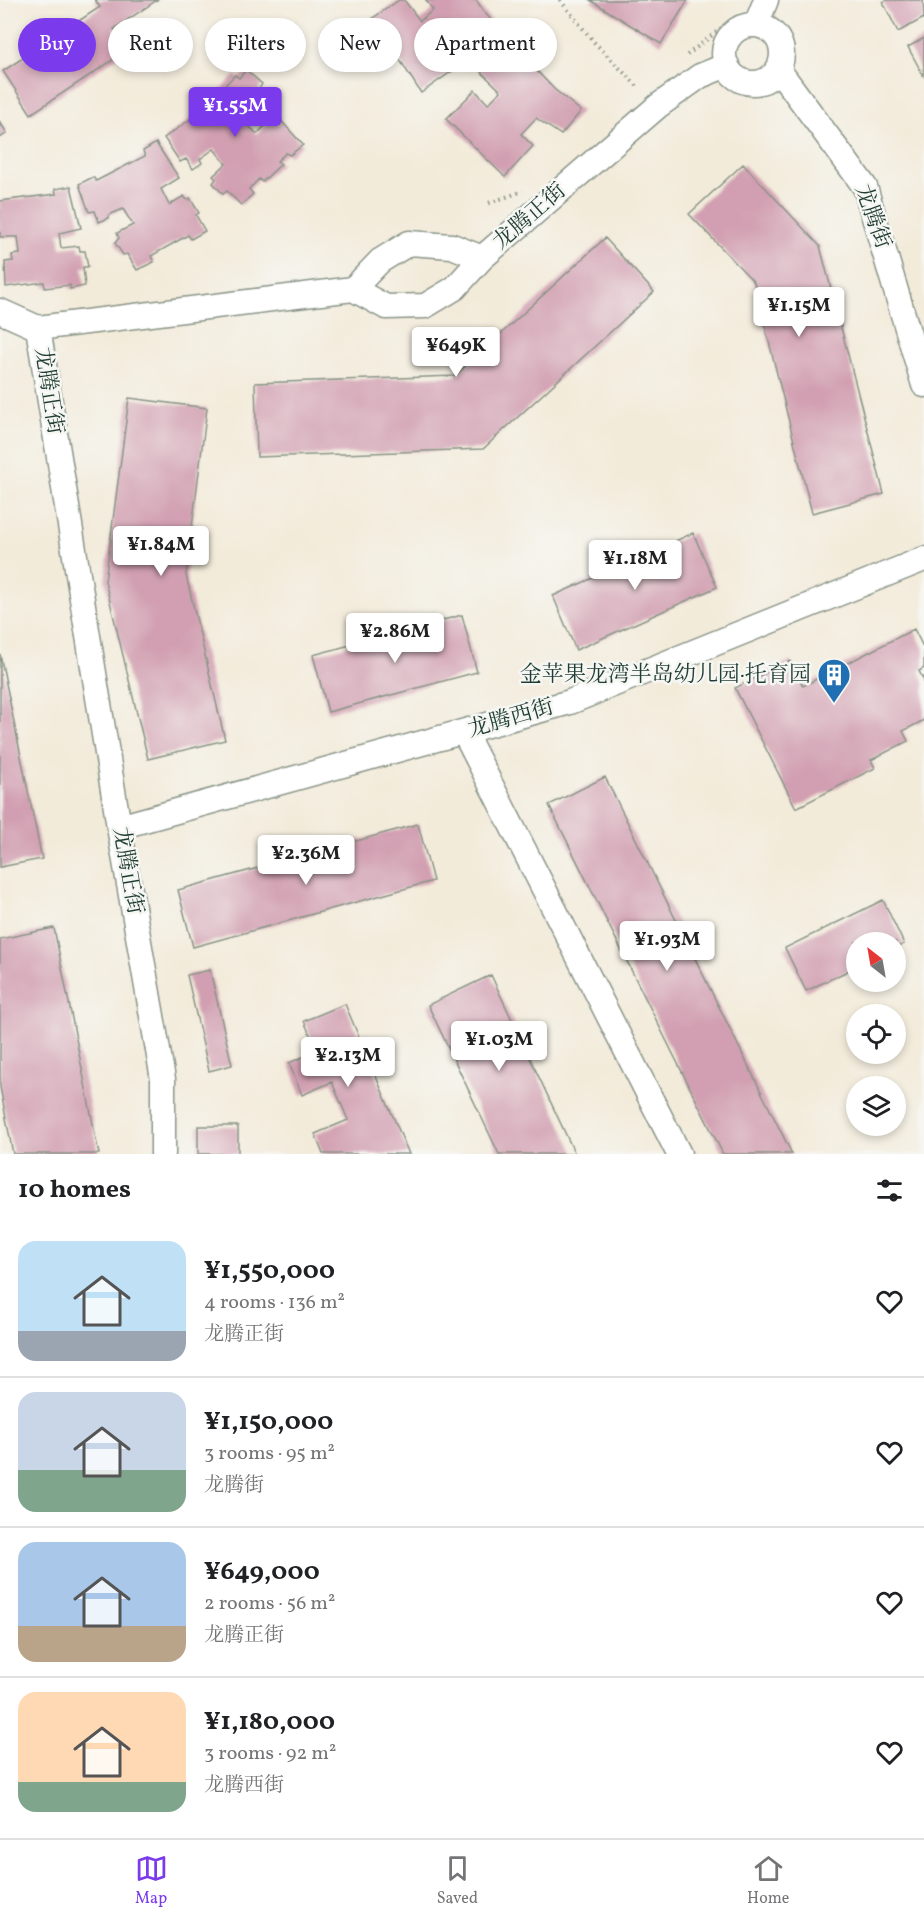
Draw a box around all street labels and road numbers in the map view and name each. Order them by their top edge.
street label: 龙腾正街 [487,176,573,258]
street label: 龙腾街 [846,181,898,253]
street label: 龙腾正街 [26,345,70,437]
street label: 龙腾西街 [464,692,558,746]
street label: 龙腾正街 [104,825,150,917]

